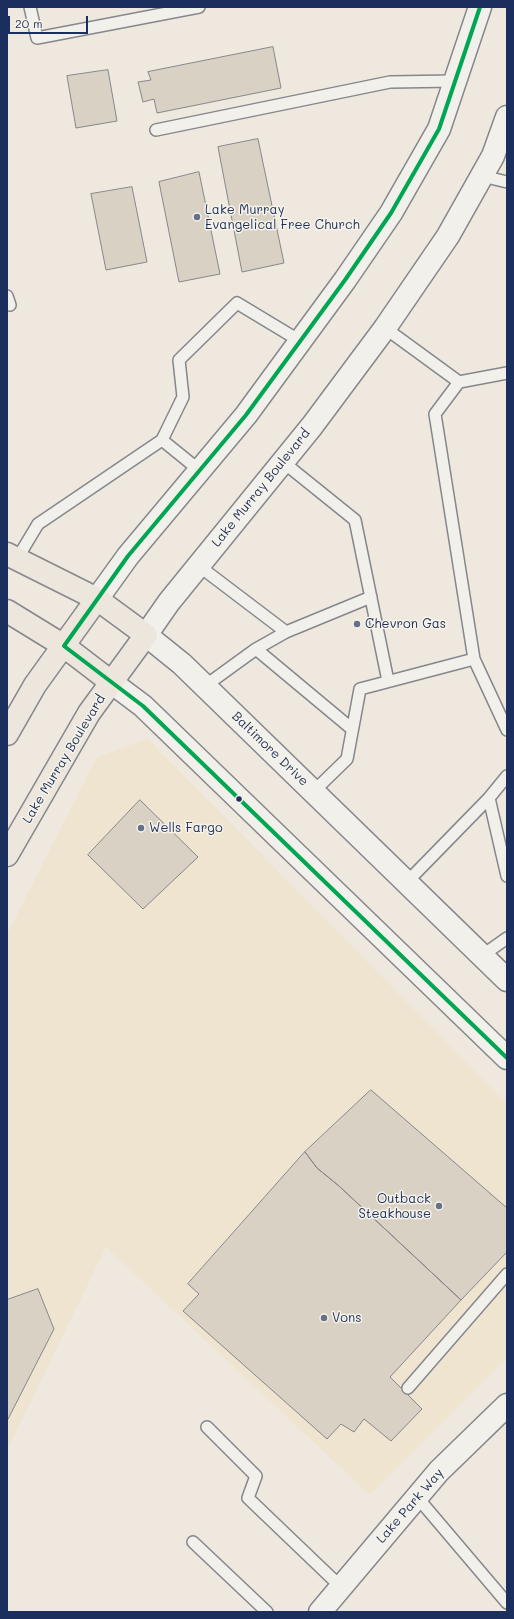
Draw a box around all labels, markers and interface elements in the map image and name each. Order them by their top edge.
scale bar [10,8,90,34]
text: 20 m [15,15,43,31]
place label: Lake Murray Evangelical Free Church [205,202,360,233]
marker: Lake Murray Evangelical Free Church [192,212,202,222]
street label: Lake Murray Boulevard [209,426,313,550]
place label: Chevron Gas [365,616,446,632]
marker: Chevron Gas [352,619,362,629]
street label: Lake Murray Boulevard [19,692,109,826]
street label: Baltimore Drive [229,709,311,789]
unlabelled marker [234,794,244,804]
place label: Wells Fargo [149,820,223,836]
marker: Wells Fargo [136,823,146,833]
place label: Outback Steakhouse [358,1191,431,1222]
marker: Outback Steakhouse [434,1201,444,1211]
place label: Vons [332,1310,362,1326]
marker: Vons [319,1313,329,1323]
street label: Lake Park Way [373,1465,447,1547]

